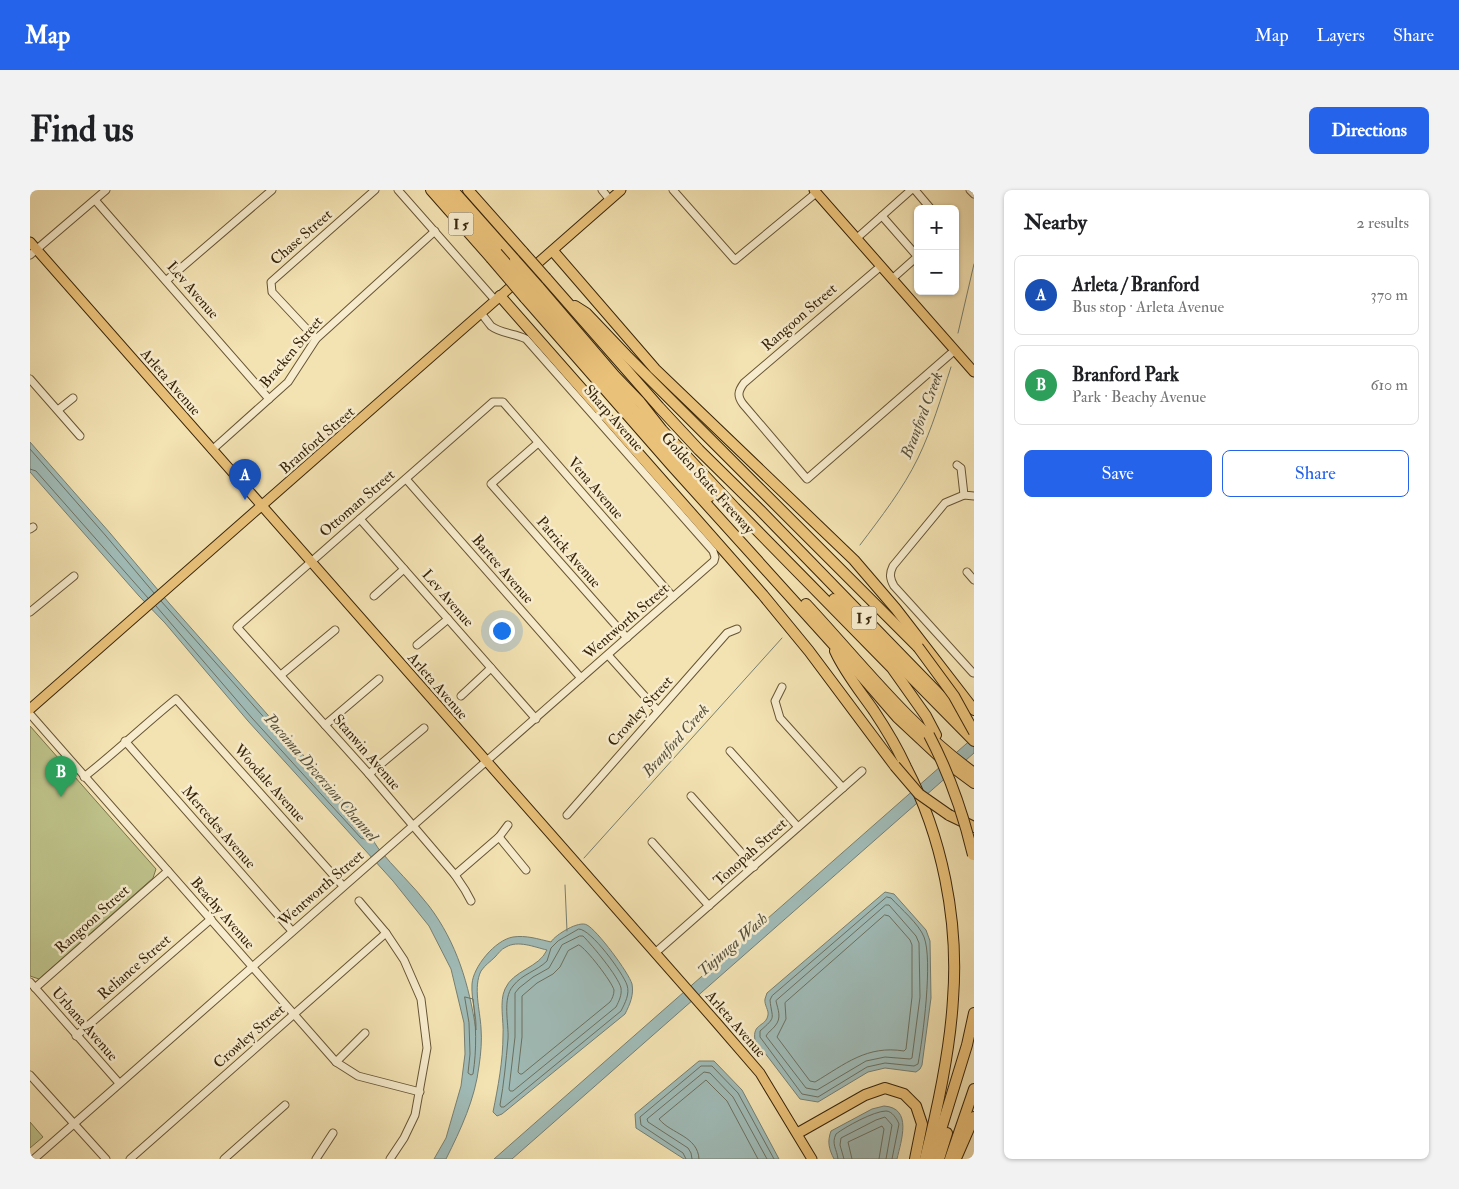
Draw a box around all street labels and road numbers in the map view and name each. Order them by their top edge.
street label: Chase Street [267,205,336,269]
road number: I 5 [448,212,474,236]
street label: Lev Avenue [162,258,223,323]
street label: Rangoon Street [758,279,841,355]
street label: Bracken Street [256,312,327,392]
street label: Arleta Avenue [136,344,205,420]
street label: Sharp Avenue [579,381,648,456]
street label: Branford Street [276,402,359,478]
street label: Golden State Freeway [657,428,759,539]
street label: Vena Avenue [563,453,628,523]
street label: Ottoman Street [316,465,399,541]
street label: Patrick Avenue [532,513,605,592]
street label: Bartee Avenue [467,531,538,608]
street label: Lev Avenue [417,566,478,631]
street label: Wentworth Street [579,579,673,664]
road number: I 5 [852,606,876,629]
street label: Arleta Avenue [403,648,472,724]
street label: Crowley Street [604,672,677,751]
street label: Stanwin Avenue [328,710,405,794]
street label: Woodale Avenue [229,740,310,826]
street label: Mercedes Avenue [177,782,260,873]
street label: Tonopah Street [710,814,792,891]
street label: Wentworth Street [274,846,368,931]
street label: Beachy Avenue [186,873,259,953]
street label: Rangoon Street [51,881,134,958]
street label: Reliance Street [94,931,175,1004]
street label: Urbana Avenue [47,983,122,1065]
street label: Arleta Avenue [701,986,770,1062]
street label: Crowley Street [210,1000,289,1073]

